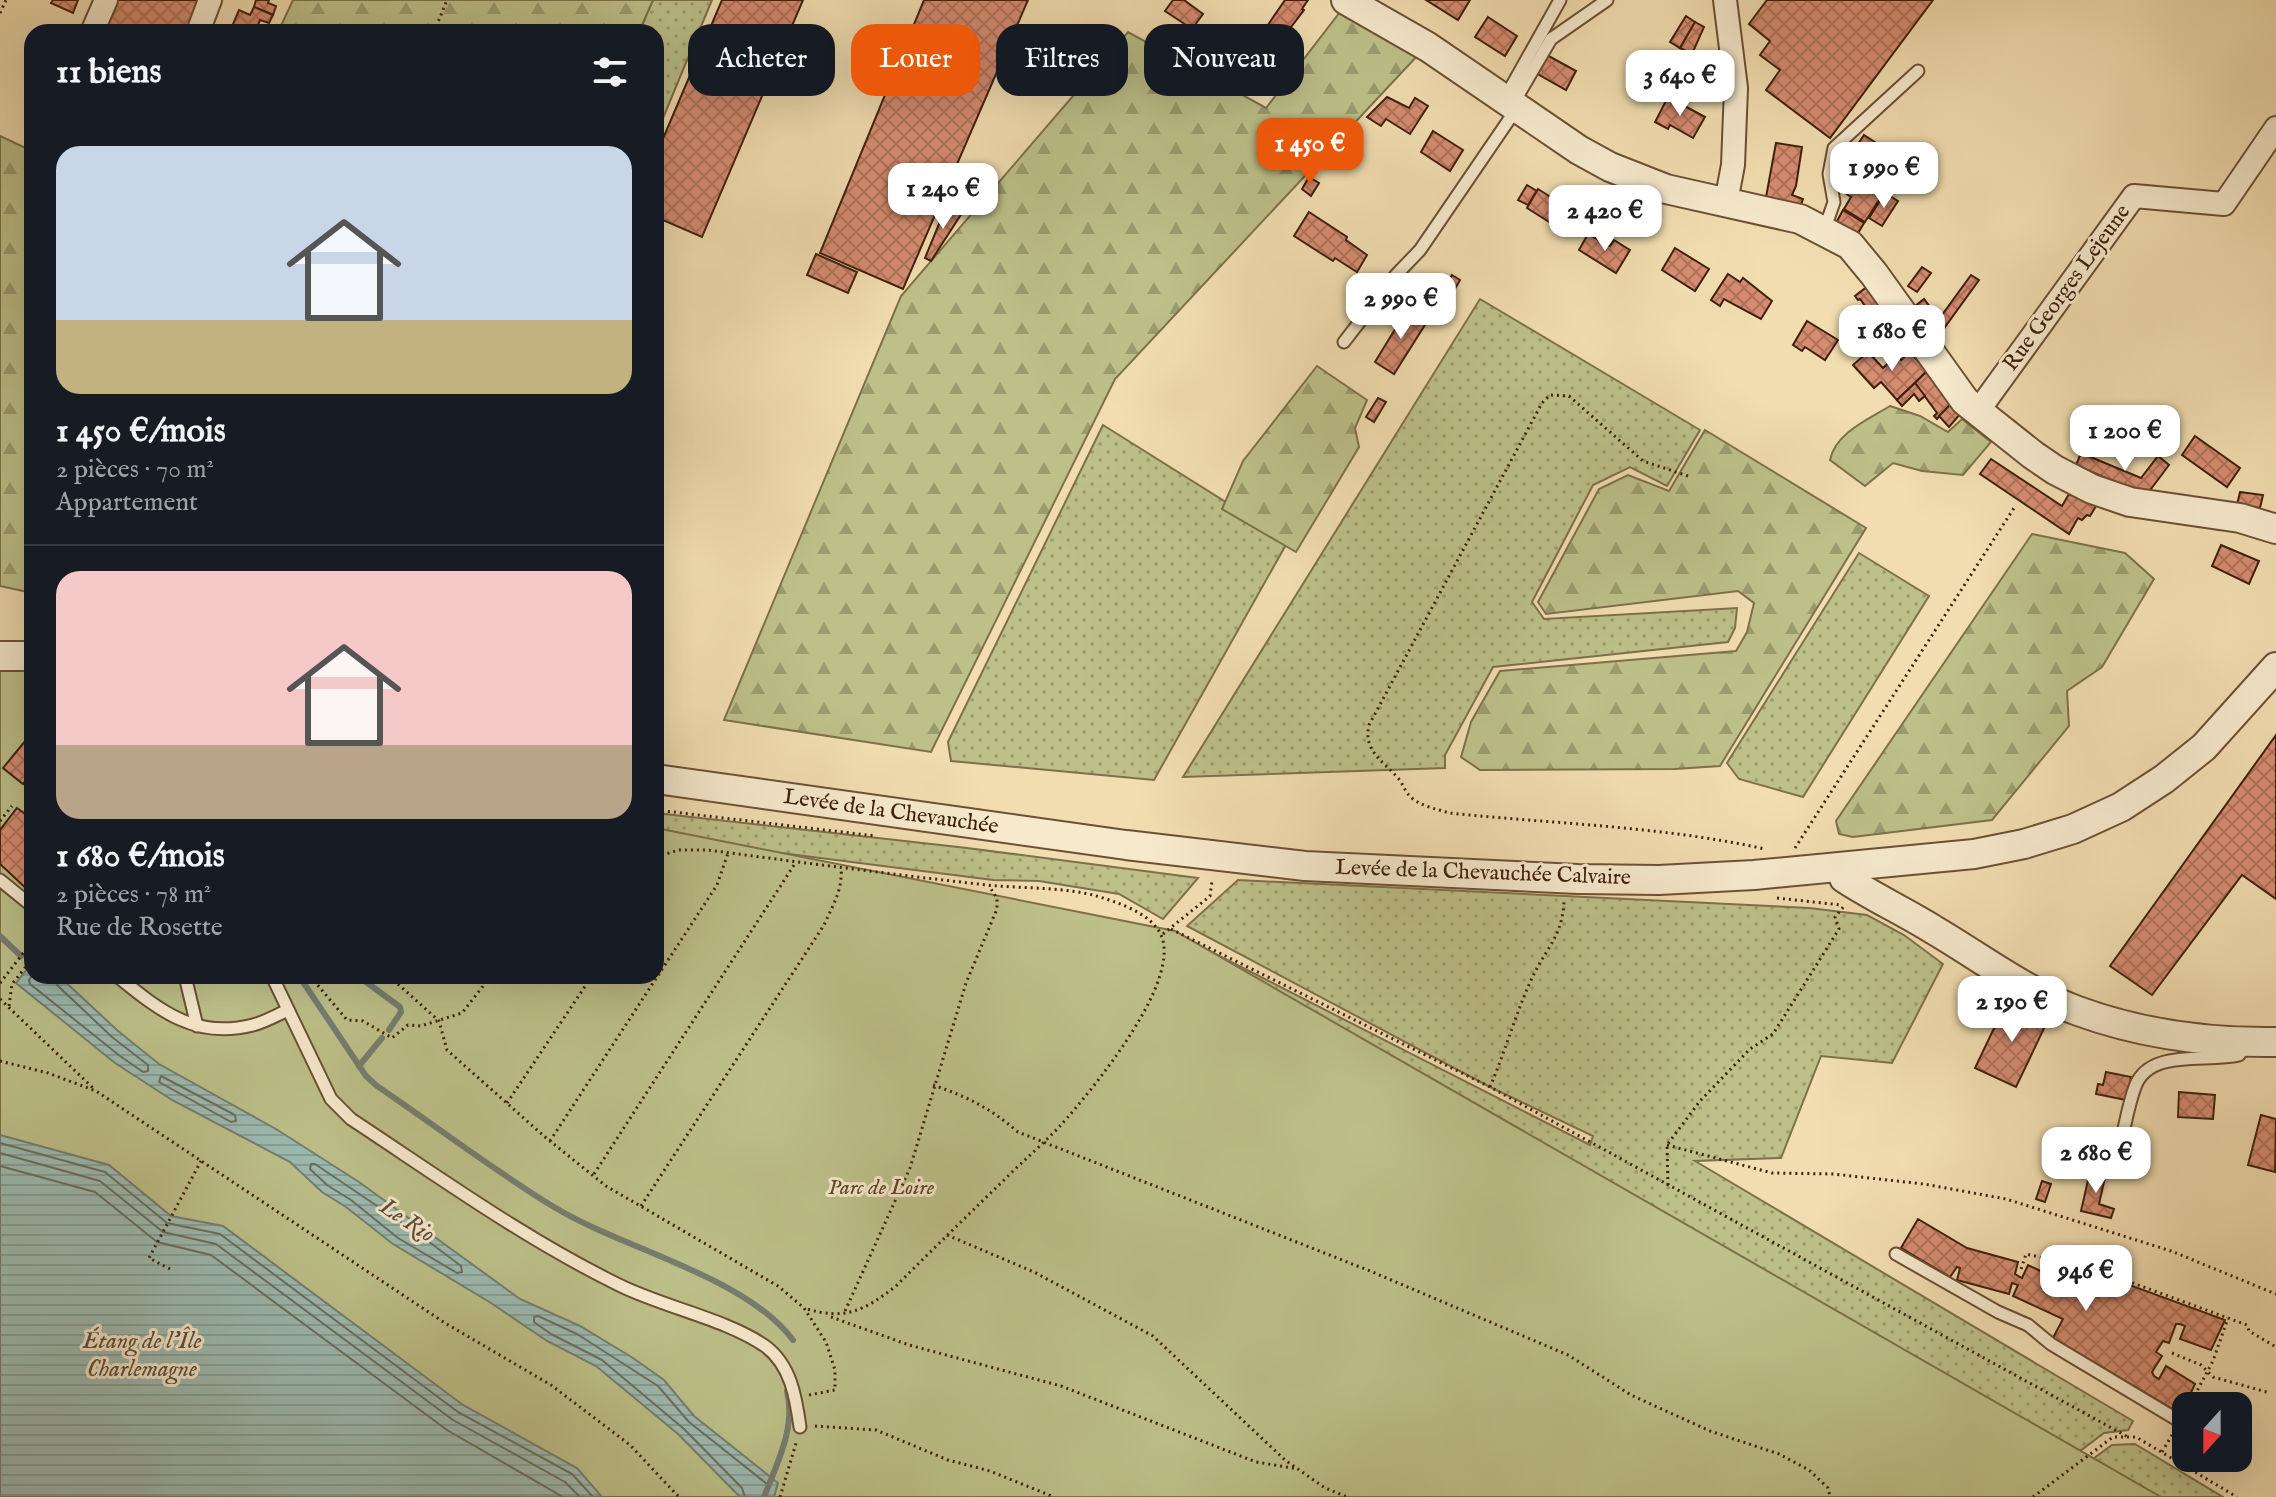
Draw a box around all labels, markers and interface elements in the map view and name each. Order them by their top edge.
chip: Acheter [688,24,835,96]
chip: Louer [851,24,980,96]
chip: Filtres [996,24,1128,96]
chip: Nouveau [1144,24,1304,96]
icon: filters [588,50,632,94]
pin: 3 640 € [1606,50,1754,118]
text: 11 biens [56,51,161,94]
text: 3 640 € [1644,59,1716,92]
pin: 1 450 € [1236,118,1384,186]
text: 1 450 € [1274,127,1346,160]
pin: 1 990 € [1810,142,1958,210]
text: 1 990 € [1848,151,1920,184]
pin: 1 240 € [869,163,1017,231]
text: 1 240 € [906,172,980,205]
pin: 2 420 € [1531,185,1679,253]
text: 2 420 € [1567,194,1643,227]
icon: home [272,198,416,342]
street label: Rue Georges Lejeune [1997,199,2137,377]
pin: 2 990 € [1327,273,1475,341]
text: 2 990 € [1364,282,1438,315]
pin: 1 680 € [1818,305,1966,373]
text: 1 680 € [1857,314,1927,347]
pin: 1 200 € [2051,405,2199,473]
text: 1 450 €/mois [56,410,226,453]
text: 1 200 € [2088,414,2162,447]
text: 2 pièces · 70 m² [56,453,214,486]
text: Appartement [56,486,198,519]
icon: home [272,623,416,767]
street label: Levée de la Chevauchée [782,783,1000,841]
text: 1 680 €/mois [56,835,225,878]
street label: Levée de la Chevauchée Calvaire [1335,854,1631,892]
text: 2 pièces · 78 m² [56,878,211,911]
text: Rue de Rosette [56,911,223,944]
pin: 2 190 € [1938,976,2086,1044]
text: 2 190 € [1976,985,2048,1018]
pin: 2 680 € [2022,1127,2170,1195]
text: 2 680 € [2060,1136,2132,1169]
park label: Parc de Loire [828,1174,935,1202]
water label: Le Rio [372,1191,441,1250]
pin: 946 € [2030,1245,2142,1313]
text: 946 € [2058,1254,2114,1287]
water label: Étang de l'Île Charlemagne [81,1326,202,1385]
north arrow [2172,1392,2252,1472]
map controls [2172,1392,2252,1472]

